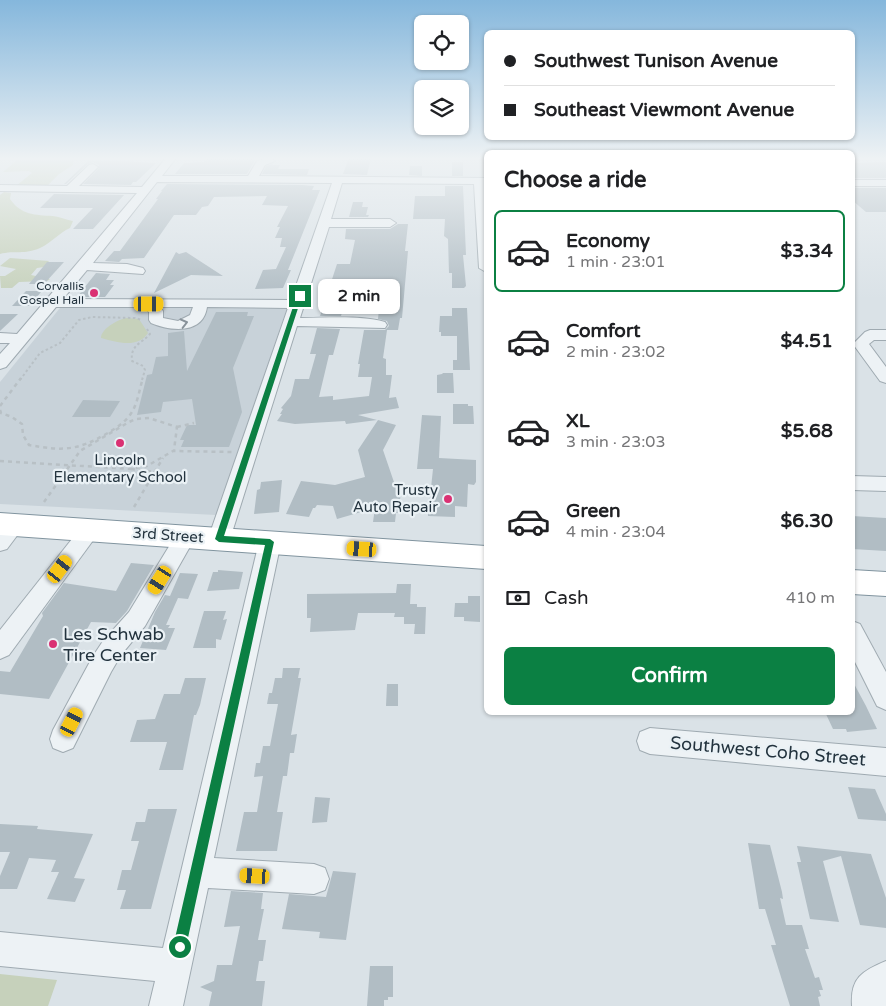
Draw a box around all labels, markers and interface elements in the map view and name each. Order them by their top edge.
map controls [414,15,469,135]
button: locate [414,15,469,70]
text: Southwest Tunison Avenue [534,50,778,72]
button: layers [414,80,469,135]
text: Southeast Viewmont Avenue [534,99,794,121]
text: Choose a ride [504,167,647,193]
icon: car [506,229,551,274]
text: Economy [566,230,650,252]
text: $3.34 [781,240,833,262]
text: 1 min · 23:01 [566,252,665,272]
callout: 2 min [318,278,400,314]
place label: Corvallis Gospel Hall [20,279,84,307]
route end [289,285,311,307]
text: 2 min [338,286,380,306]
marker: Corvallis Gospel Hall [88,287,100,299]
car [134,297,164,312]
one-way arrow [180,318,188,329]
icon: car [506,319,551,364]
text: Comfort [566,320,640,342]
text: $4.51 [781,330,833,352]
text: 2 min · 23:02 [566,342,665,362]
icon: car [506,409,551,454]
text: XL [566,410,590,432]
text: $5.68 [781,420,833,442]
text: 3 min · 23:03 [566,432,665,452]
marker: Lincoln Elementary School [114,437,126,449]
place label: Lincoln Elementary School [53,451,187,486]
place label: Trusty Auto Repair [353,481,438,516]
marker: Trusty Auto Repair [442,493,454,505]
icon: car [506,499,551,544]
text: Green [566,500,620,522]
text: $6.30 [781,510,833,532]
text: 4 min · 23:04 [566,522,665,542]
street label: 3rd Street [132,524,204,546]
car [346,540,377,558]
car [44,553,75,585]
car [145,563,174,597]
icon: cash [504,584,532,612]
text: Cash [544,587,589,609]
text: 410 m [786,588,835,608]
place label: Les Schwab Tire Center [63,623,164,666]
marker: Les Schwab Tire Center [47,638,59,650]
button: Confirm [504,647,835,705]
car [58,705,85,739]
street label: Southwest Coho Street [669,731,867,771]
car [239,868,270,884]
route start [169,936,191,958]

